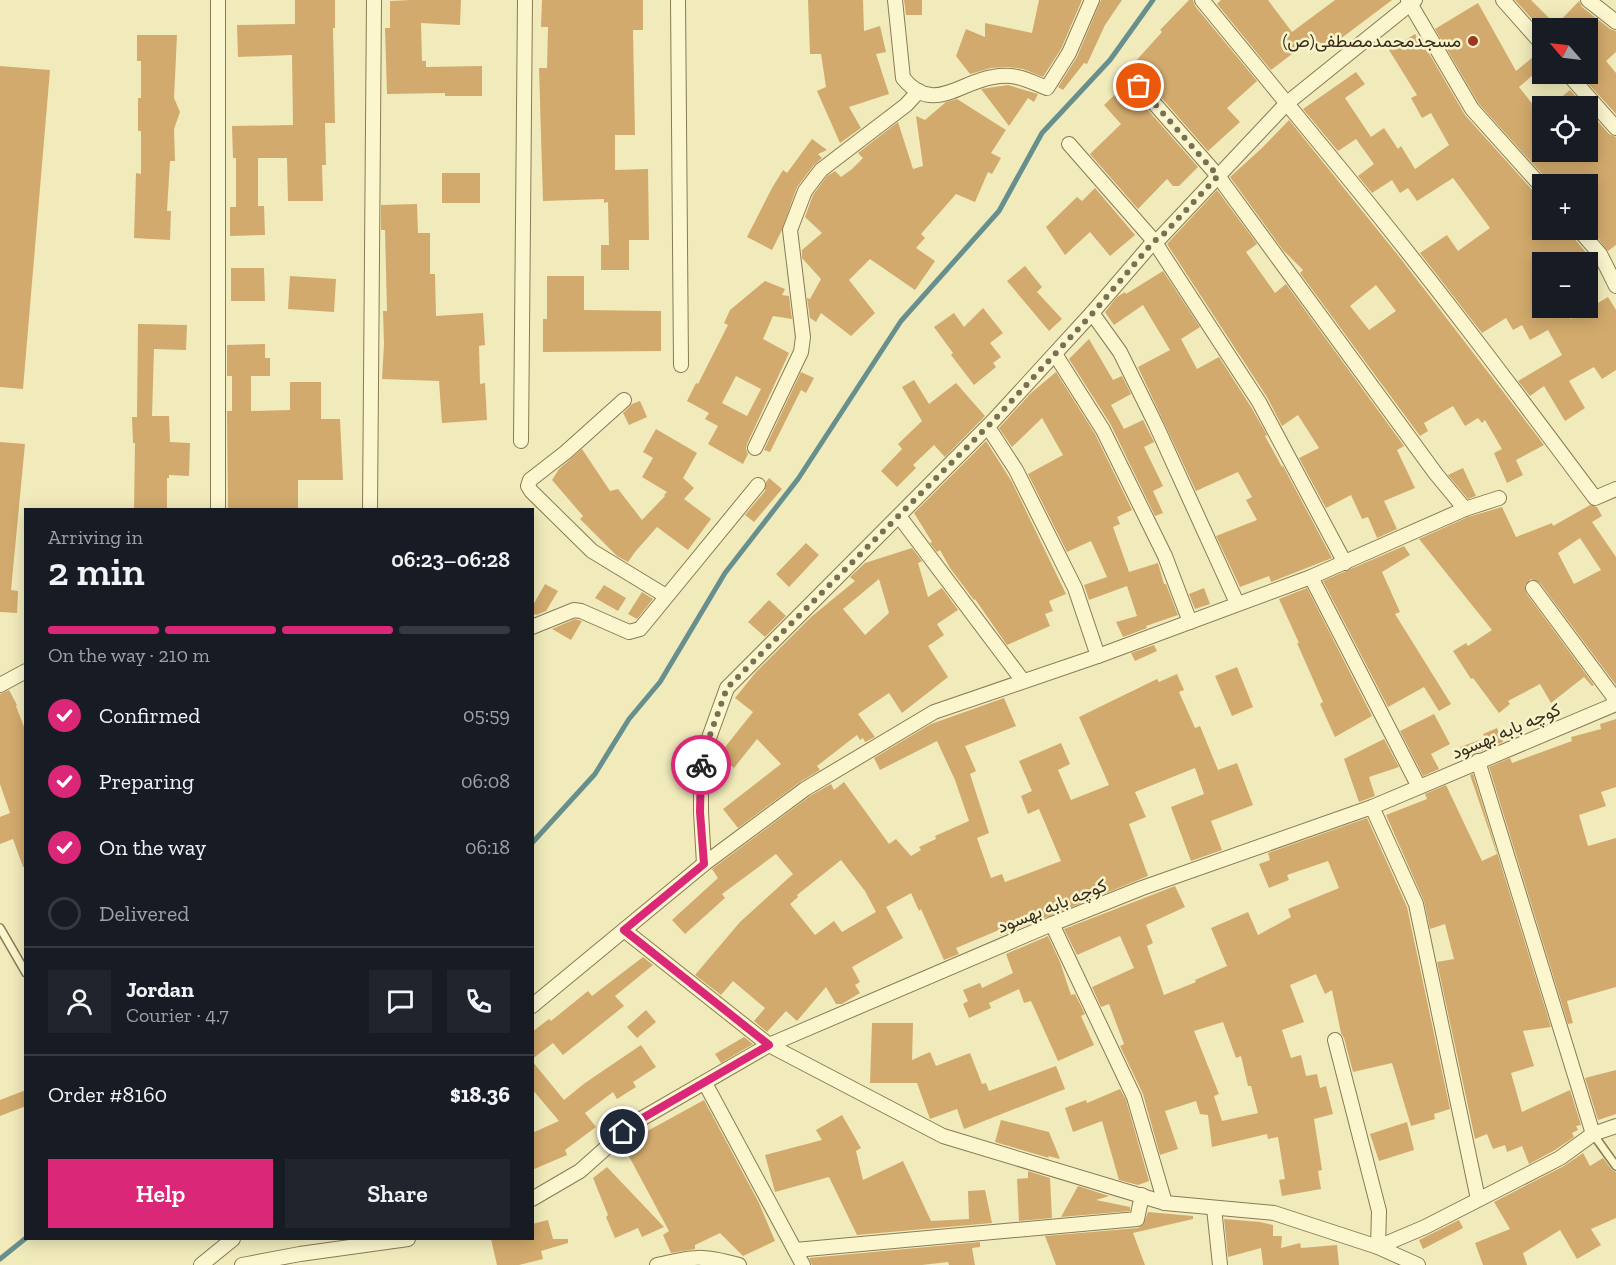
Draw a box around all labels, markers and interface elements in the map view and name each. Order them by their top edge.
north arrow [1532,18,1598,84]
map controls [1532,18,1598,318]
place label: مسجدمحمدمصطفی(ص) [1282,30,1461,52]
marker: مسجدمحمدمصطفی(ص) [1466,34,1480,48]
pin [1113,60,1164,111]
icon: bag [1122,69,1155,102]
button: locate [1532,96,1598,162]
button: + [1532,174,1598,240]
button: − [1532,252,1598,318]
text: Arriving in [48,525,143,549]
text: 06:23–06:28 [391,546,510,573]
text: 2 min [48,548,145,595]
text: On the way · 210 m [48,643,210,667]
street label: کوچه بابه بهسود [1448,698,1564,765]
icon: check [48,699,81,732]
text: Confirmed [99,702,200,729]
text: 05:59 [463,703,510,727]
courier [671,735,731,795]
icon: bike [685,749,718,782]
icon: check [48,765,81,798]
text: Preparing [99,768,194,795]
text: 06:08 [461,769,510,793]
icon: check [48,831,81,864]
text: On the way [99,834,206,861]
text: 06:18 [465,835,510,859]
street label: کوچه بابه بهسود [994,874,1110,939]
text: Delivered [99,900,189,927]
button: person [48,970,111,1033]
button: chat [369,970,432,1033]
button: phone [447,970,510,1033]
text: Jordan [126,976,194,1003]
text: Courier · 4.7 [126,1003,229,1027]
text: Order #8160 [48,1081,167,1108]
text: $18.36 [450,1081,510,1108]
pin [597,1106,648,1157]
icon: home [606,1115,639,1148]
button: Help [48,1159,273,1228]
button: Share [285,1159,510,1228]

